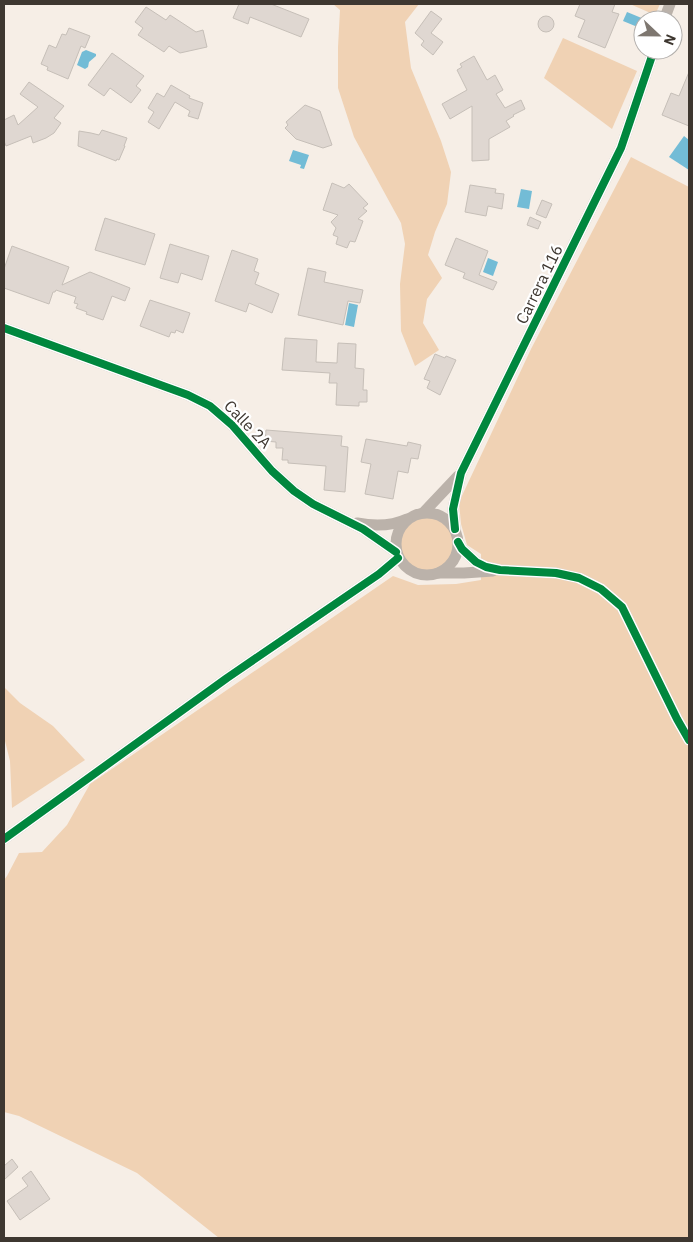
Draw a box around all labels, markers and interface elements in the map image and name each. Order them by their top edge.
north arrow [633,10,683,60]
text: N [660,32,680,48]
street label: Carrera 116 [511,241,567,327]
street label: Calle 2A [220,396,276,452]

